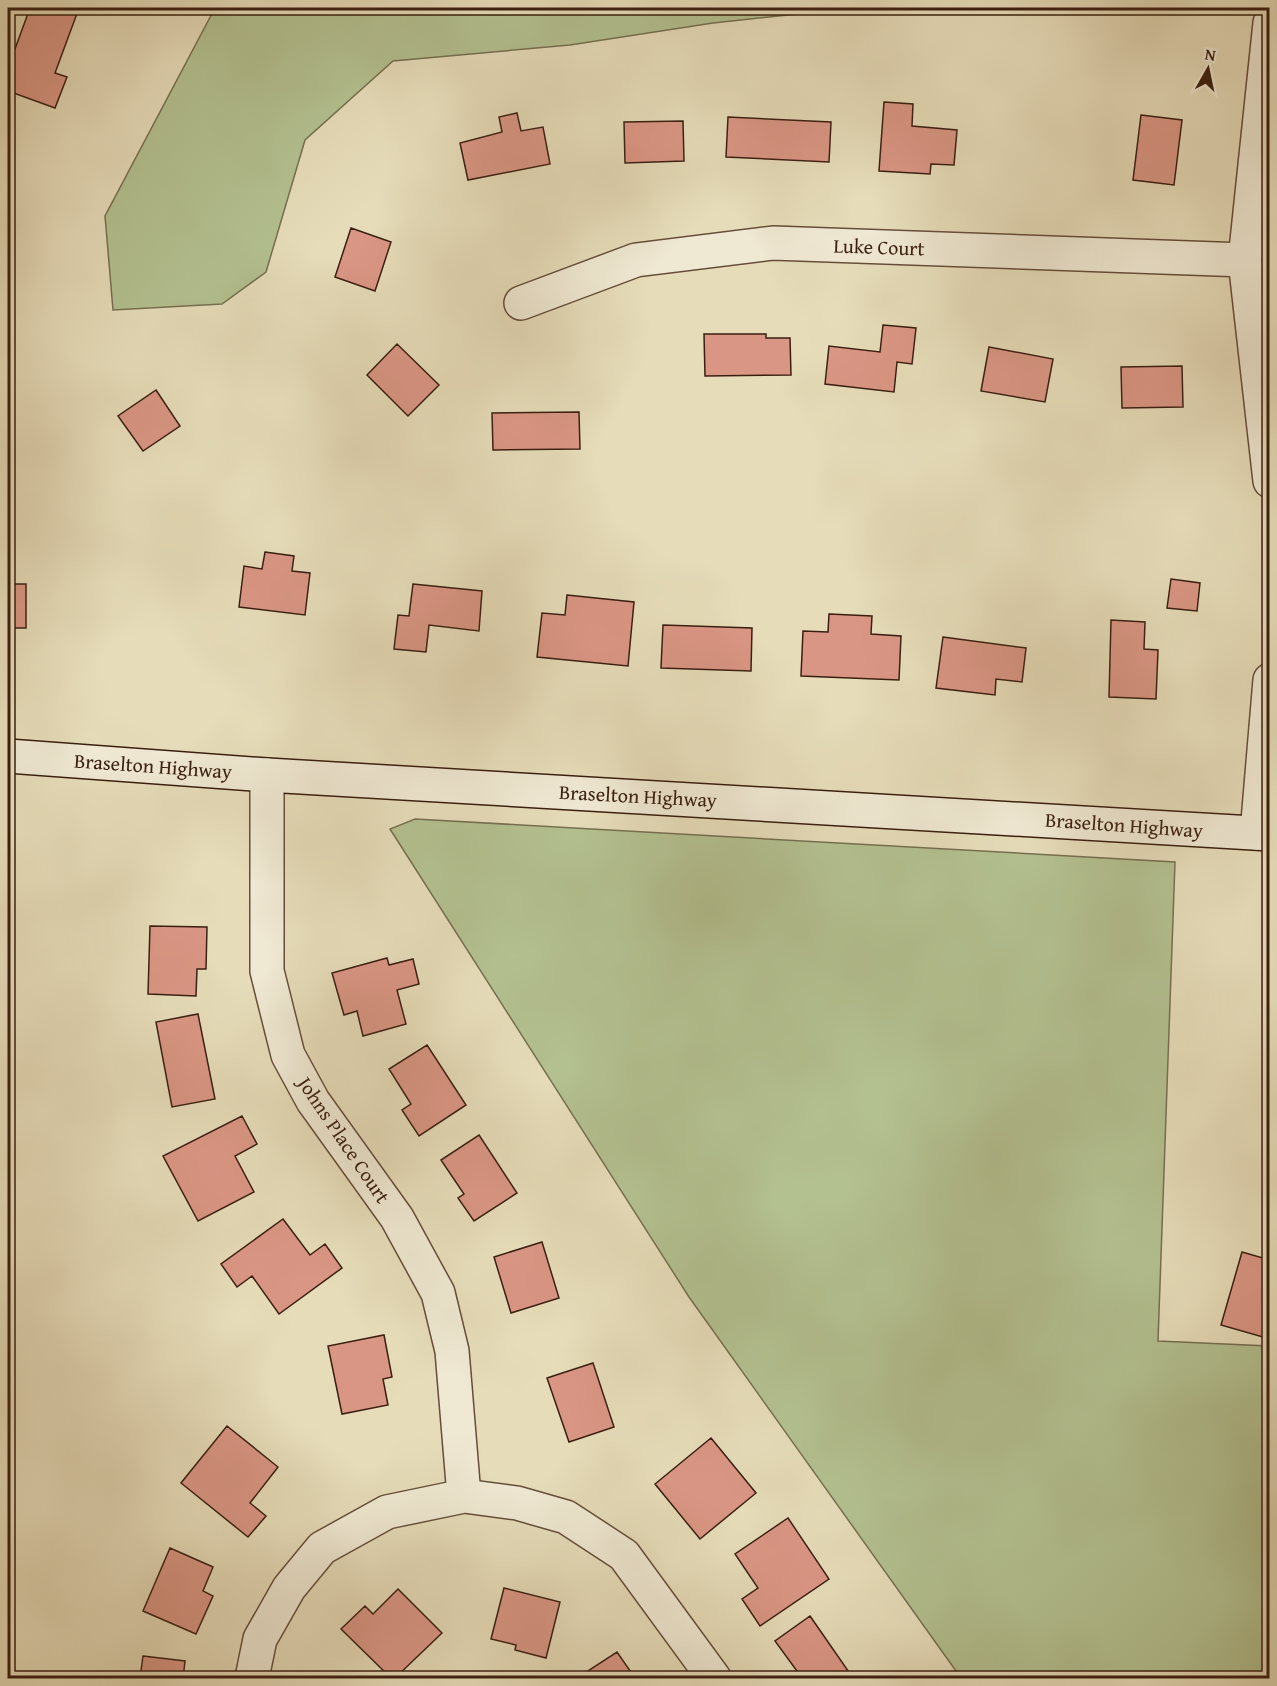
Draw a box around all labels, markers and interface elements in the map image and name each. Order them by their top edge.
north arrow [1178,39,1238,99]
text: N [1203,41,1218,67]
street label: Luke Court [833,230,925,263]
street label: Braselton Highway [73,746,233,785]
street label: Braselton Highway [558,777,718,814]
street label: Braselton Highway [1044,805,1204,844]
street label: Johns Place Court [290,1068,398,1209]

